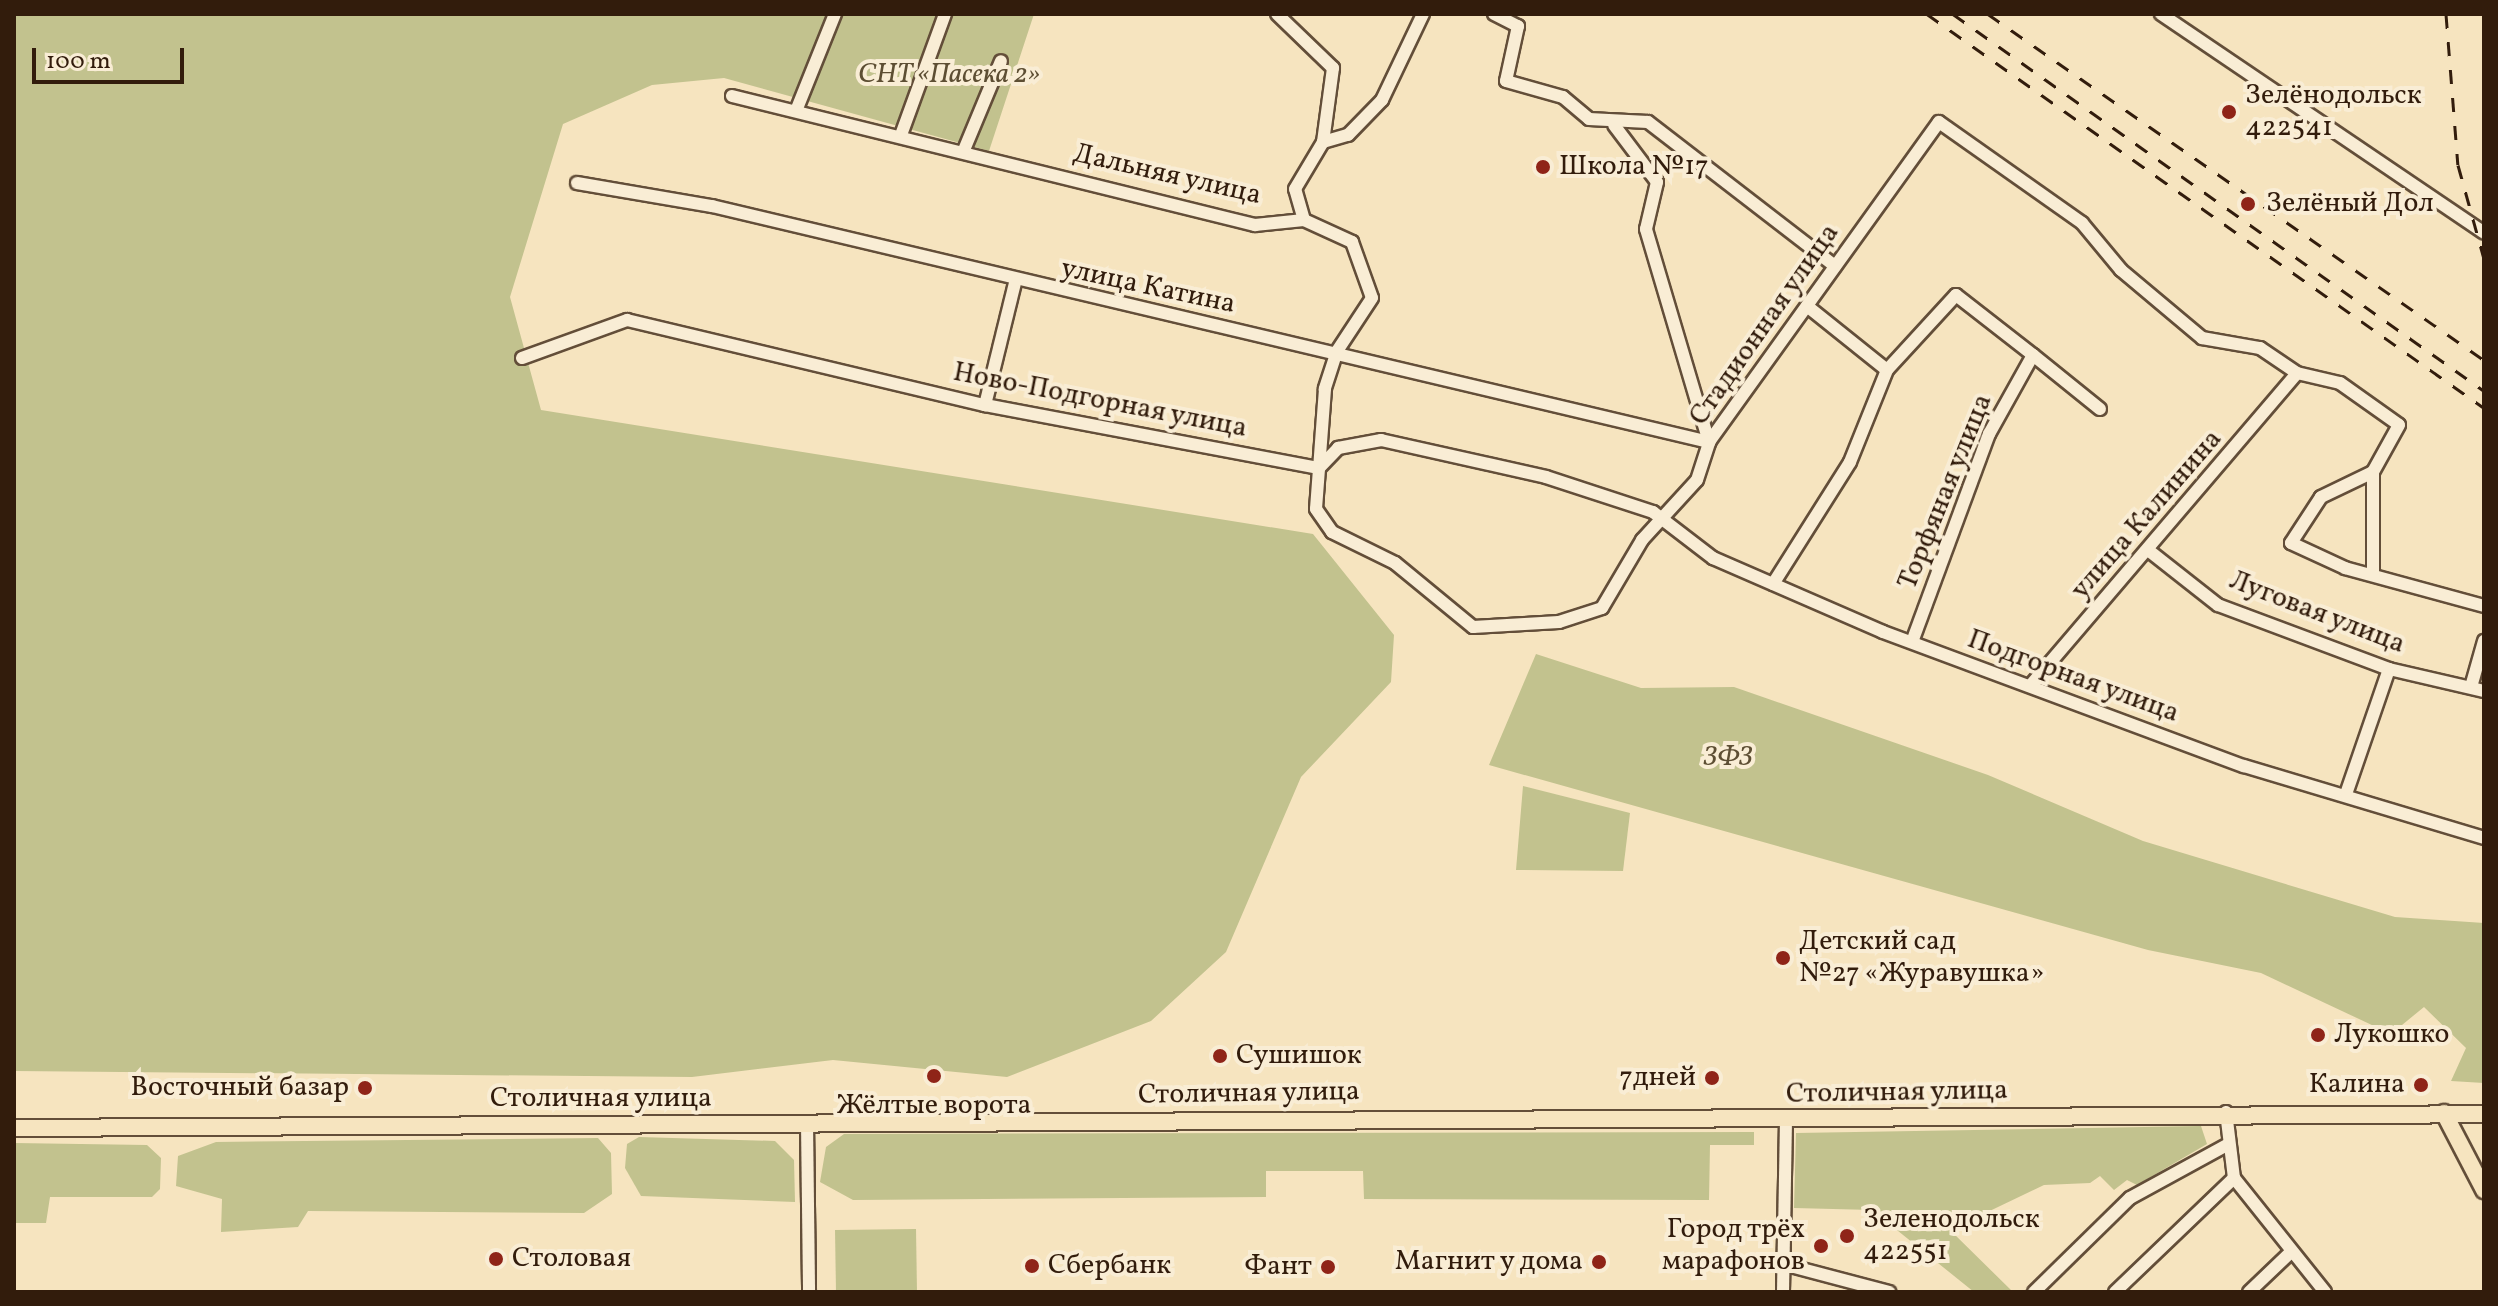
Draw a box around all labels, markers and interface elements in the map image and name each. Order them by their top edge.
scale bar [36,32,188,82]
text: 100 m [46,45,111,79]
park label: СНТ «Пасека 2» [858,58,1040,92]
place label: Зелёнодольск 422541 [2245,79,2422,145]
marker: Зелёнодольск 422541 [2220,103,2238,121]
street label: Дальняя улица [1069,137,1265,213]
place label: Школа №17 [1559,150,1709,184]
marker: Школа №17 [1534,158,1552,176]
place label: Зелёный Дол [2266,187,2434,221]
marker: Зелёный Дол [2237,193,2259,215]
street label: Стадионная улица [1683,217,1847,433]
street label: улица Катина [1058,252,1238,322]
street label: Ново-Подгорная улица [950,356,1250,446]
street label: Торфяная улица [1891,389,2001,595]
street label: улица Калинина [2064,423,2230,607]
street label: Луговая улица [2224,564,2410,662]
street label: Подгорная улица [1962,623,2184,731]
park label: ЗФЗ [1704,741,1752,775]
place label: Детский сад №27 «Журавушка» [1799,925,2045,991]
marker: Детский сад №27 «Журавушка» [1774,949,1792,967]
place label: Лукошко [2334,1018,2449,1052]
marker: Лукошко [2309,1026,2327,1044]
place label: Сушишок [1236,1039,1362,1073]
marker: Сушишок [1211,1047,1229,1065]
place label: 7дней [1619,1061,1696,1095]
marker: Жёлтые ворота [925,1067,943,1085]
place label: Калина [2309,1068,2405,1102]
marker: 7дней [1703,1069,1721,1087]
place label: Восточный базар [131,1071,349,1105]
street label: Столичная улица [1785,1074,2009,1112]
street label: Столичная улица [1137,1075,1361,1113]
marker: Калина [2412,1076,2430,1094]
marker: Восточный базар [356,1079,374,1097]
street label: Столичная улица [490,1082,712,1116]
place label: Жёлтые ворота [836,1089,1032,1123]
place label: Зеленодольск 422551 [1863,1203,2040,1269]
place label: Город трёх марафонов [1662,1213,1805,1279]
marker: Зеленодольск 422551 [1838,1227,1856,1245]
marker: Город трёх марафонов [1812,1237,1830,1255]
place label: Столовая [512,1242,631,1276]
place label: Магнит у дома [1393,1245,1583,1279]
place label: Сбербанк [1048,1249,1171,1283]
marker: Столовая [487,1250,505,1268]
place label: Фант [1245,1250,1312,1284]
marker: Магнит у дома [1590,1253,1608,1271]
marker: Сбербанк [1023,1257,1041,1275]
marker: Фант [1319,1258,1337,1276]

